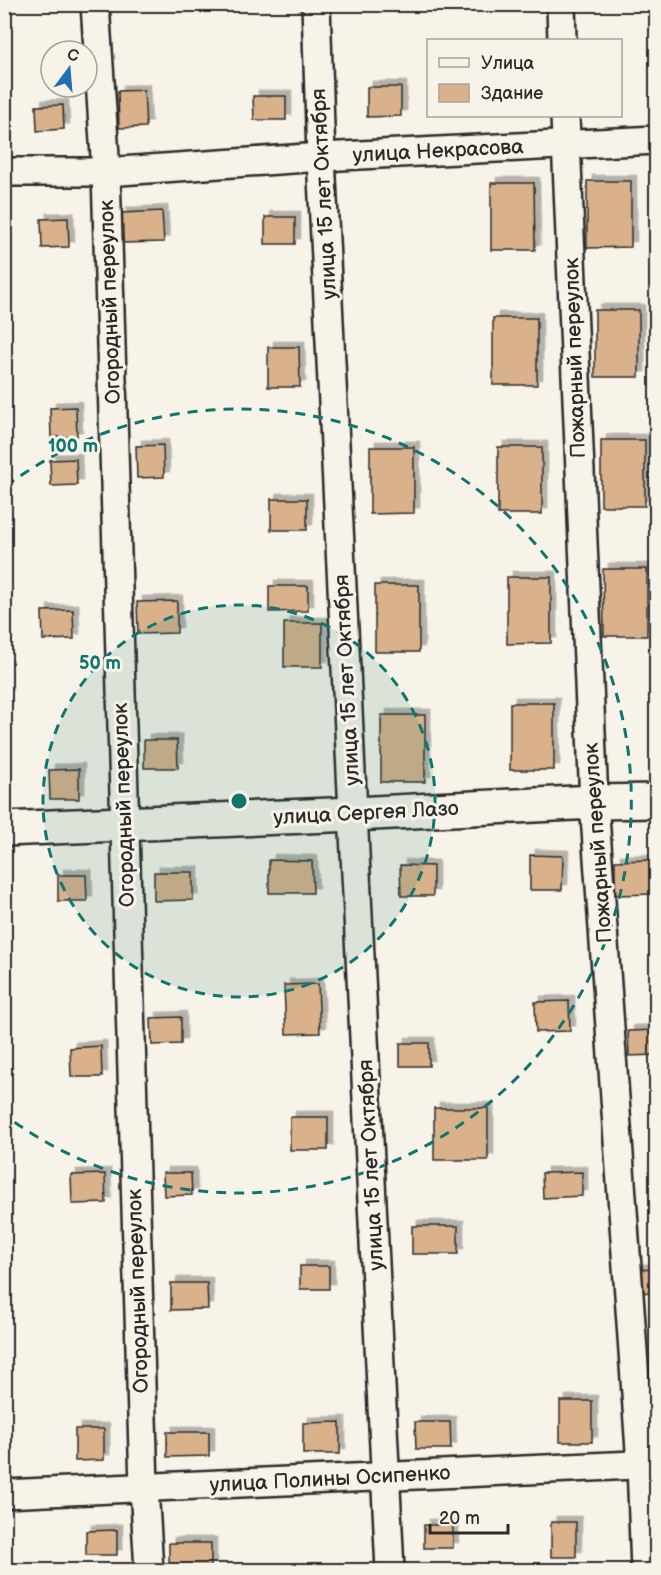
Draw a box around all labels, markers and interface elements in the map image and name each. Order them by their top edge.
north arrow [39,39,99,99]
legend [427,39,622,117]
text: С [65,45,81,67]
text: Улица [481,53,535,74]
text: Здание [481,83,543,104]
street label: улица 15 лет Октября [306,88,342,300]
street label: улица Некрасова [352,134,525,168]
street label: Огородный переулок [94,199,126,405]
street label: Пожарный переулок [559,257,591,459]
text: 100 m [48,436,98,457]
street label: улица 15 лет Октября [329,574,365,786]
text: 50 m [79,653,121,674]
street label: Огородный переулок [108,702,140,908]
street label: Пожарный переулок [579,742,617,944]
centre of rings [229,791,249,811]
street label: улица Сергея Лазо [273,796,459,830]
street label: улица 15 лет Октября [353,1059,389,1271]
street label: Огородный переулок [122,1188,154,1394]
street label: улица Полины Осипенко [209,1460,451,1498]
scale bar [430,1497,508,1535]
text: 20 m [439,1508,480,1529]

